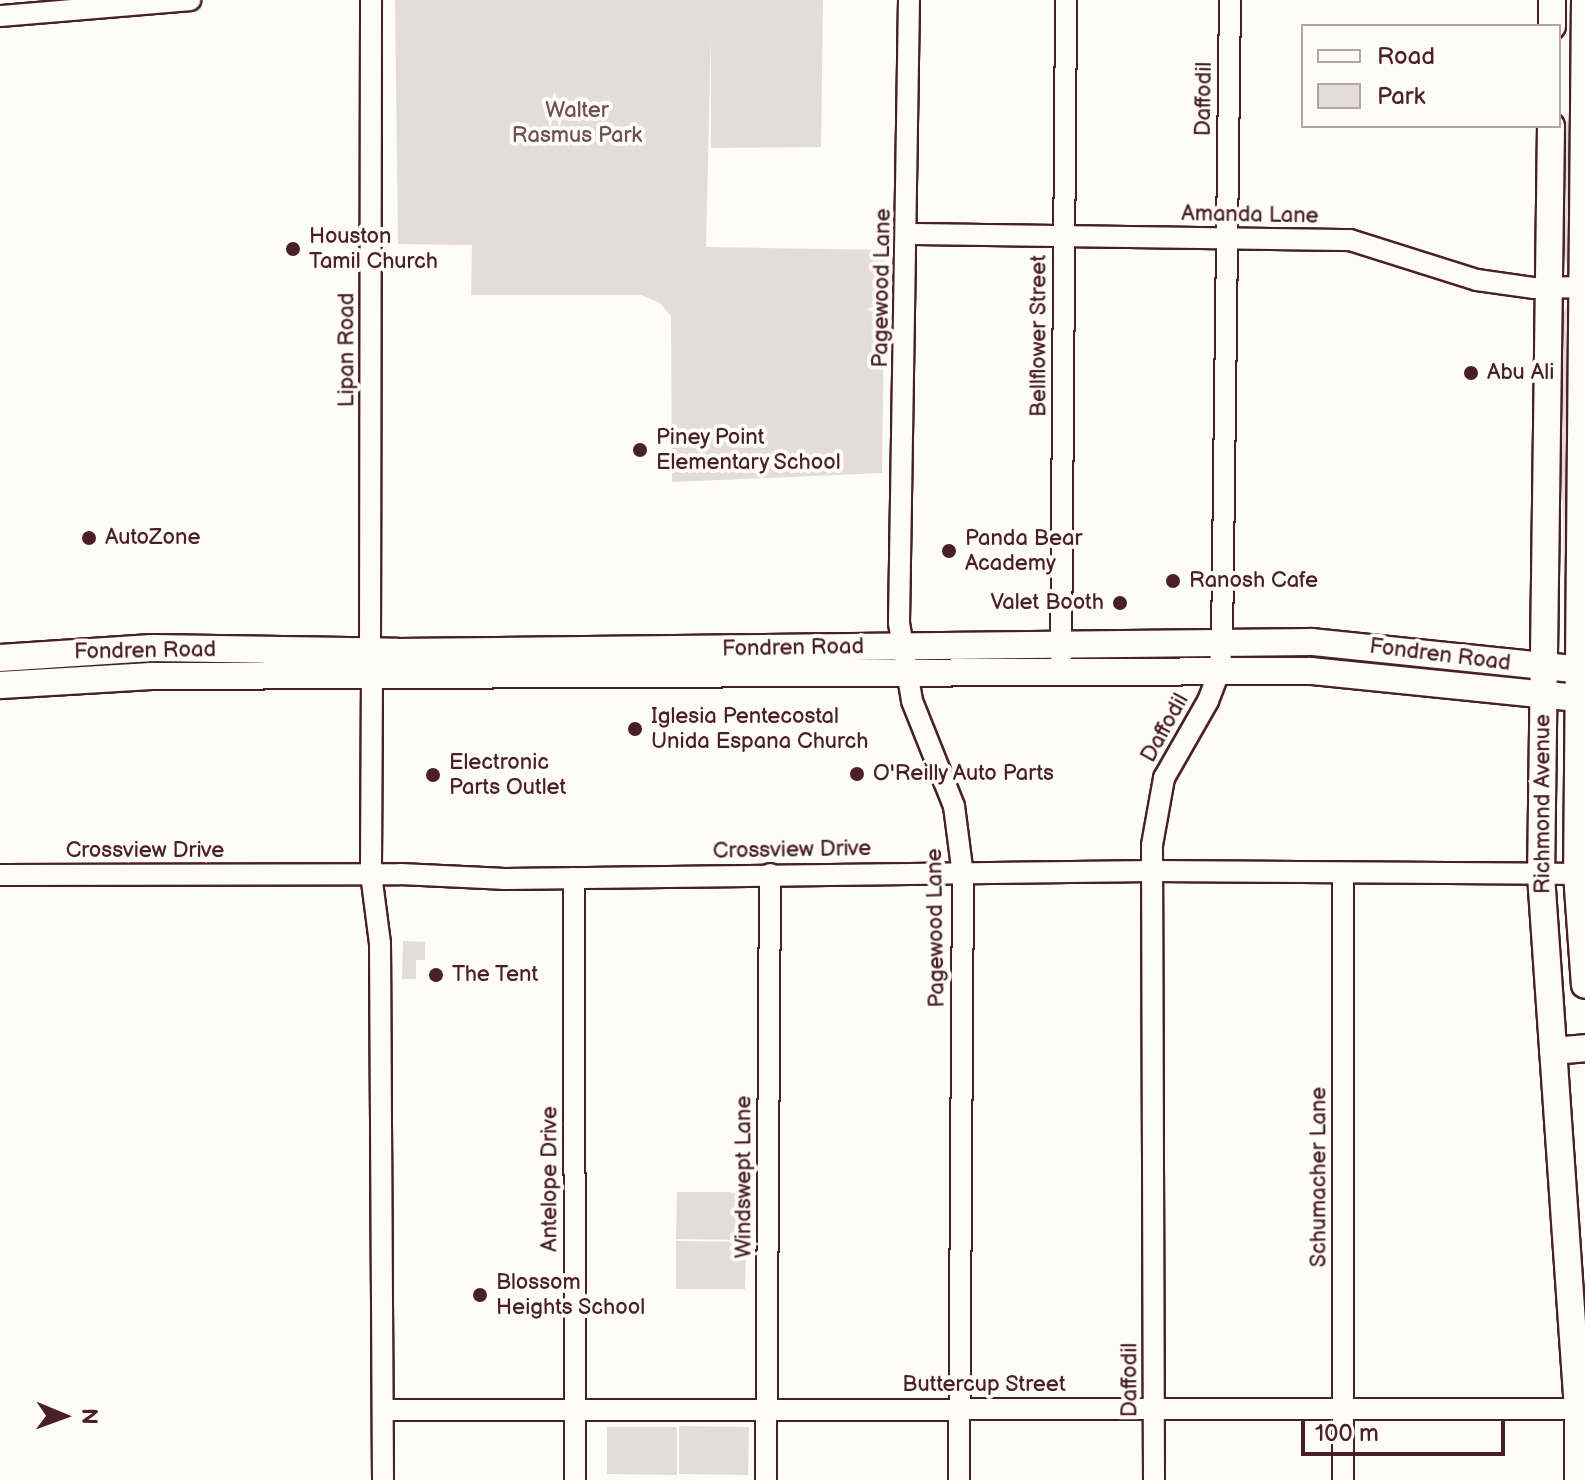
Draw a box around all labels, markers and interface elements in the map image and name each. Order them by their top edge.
legend [1301,24,1561,128]
text: Road [1377,42,1435,71]
street label: Daffodil [1190,62,1218,136]
text: Park [1377,82,1425,111]
park label: Walter Rasmus Park [512,97,642,148]
street label: Amanda Lane [1181,201,1319,229]
street label: Pagewood Lane [867,208,897,368]
place label: Houston Tamil Church [309,223,438,274]
marker: Houston Tamil Church [284,240,302,258]
street label: Bellflower Street [1026,255,1052,417]
street label: Lipan Road [334,293,360,407]
place label: Abu Ali [1487,360,1554,386]
marker: Abu Ali [1462,364,1480,382]
place label: Piney Point Elementary School [656,424,842,476]
marker: Piney Point Elementary School [631,441,649,459]
place label: AutoZone [105,525,201,551]
place label: Panda Bear Academy [965,525,1082,576]
marker: AutoZone [80,529,98,547]
marker: Panda Bear Academy [940,542,958,560]
place label: Ranosh Cafe [1189,568,1318,594]
marker: Ranosh Cafe [1164,572,1182,590]
place label: Valet Booth [990,590,1104,616]
marker: Valet Booth [1111,594,1129,612]
street label: Fondren Road [1368,633,1512,677]
street label: Fondren Road [722,634,864,662]
street label: Fondren Road [74,637,216,665]
street label: Daffodil [1135,689,1195,767]
place label: Iglesia Pentecostal Unida Espana Church [651,703,868,754]
street label: Richmond Avenue [1530,714,1556,894]
marker: Iglesia Pentecostal Unida Espana Church [626,720,644,738]
place label: Electronic Parts Outlet [449,749,566,800]
place label: O'Reilly Auto Parts [873,761,1055,787]
marker: O'Reilly Auto Parts [848,765,866,783]
marker: Electronic Parts Outlet [424,766,442,784]
street label: Crossview Drive [712,835,872,865]
street label: Crossview Drive [66,838,224,864]
street label: Pagewood Lane [921,848,951,1008]
place label: The Tent [452,962,539,988]
marker: The Tent [427,966,445,984]
street label: Schumacher Lane [1306,1087,1332,1267]
street label: Windswept Lane [731,1096,757,1258]
street label: Antelope Drive [537,1106,563,1252]
place label: Blossom Heights School [496,1269,646,1320]
marker: Blossom Heights School [471,1286,489,1304]
street label: Daffodil [1117,1343,1143,1417]
street label: Buttercup Street [902,1372,1066,1398]
north arrow [24,1376,104,1456]
scale bar [1305,1404,1509,1454]
text: N [75,1408,102,1425]
text: 100 m [1315,1419,1379,1448]

